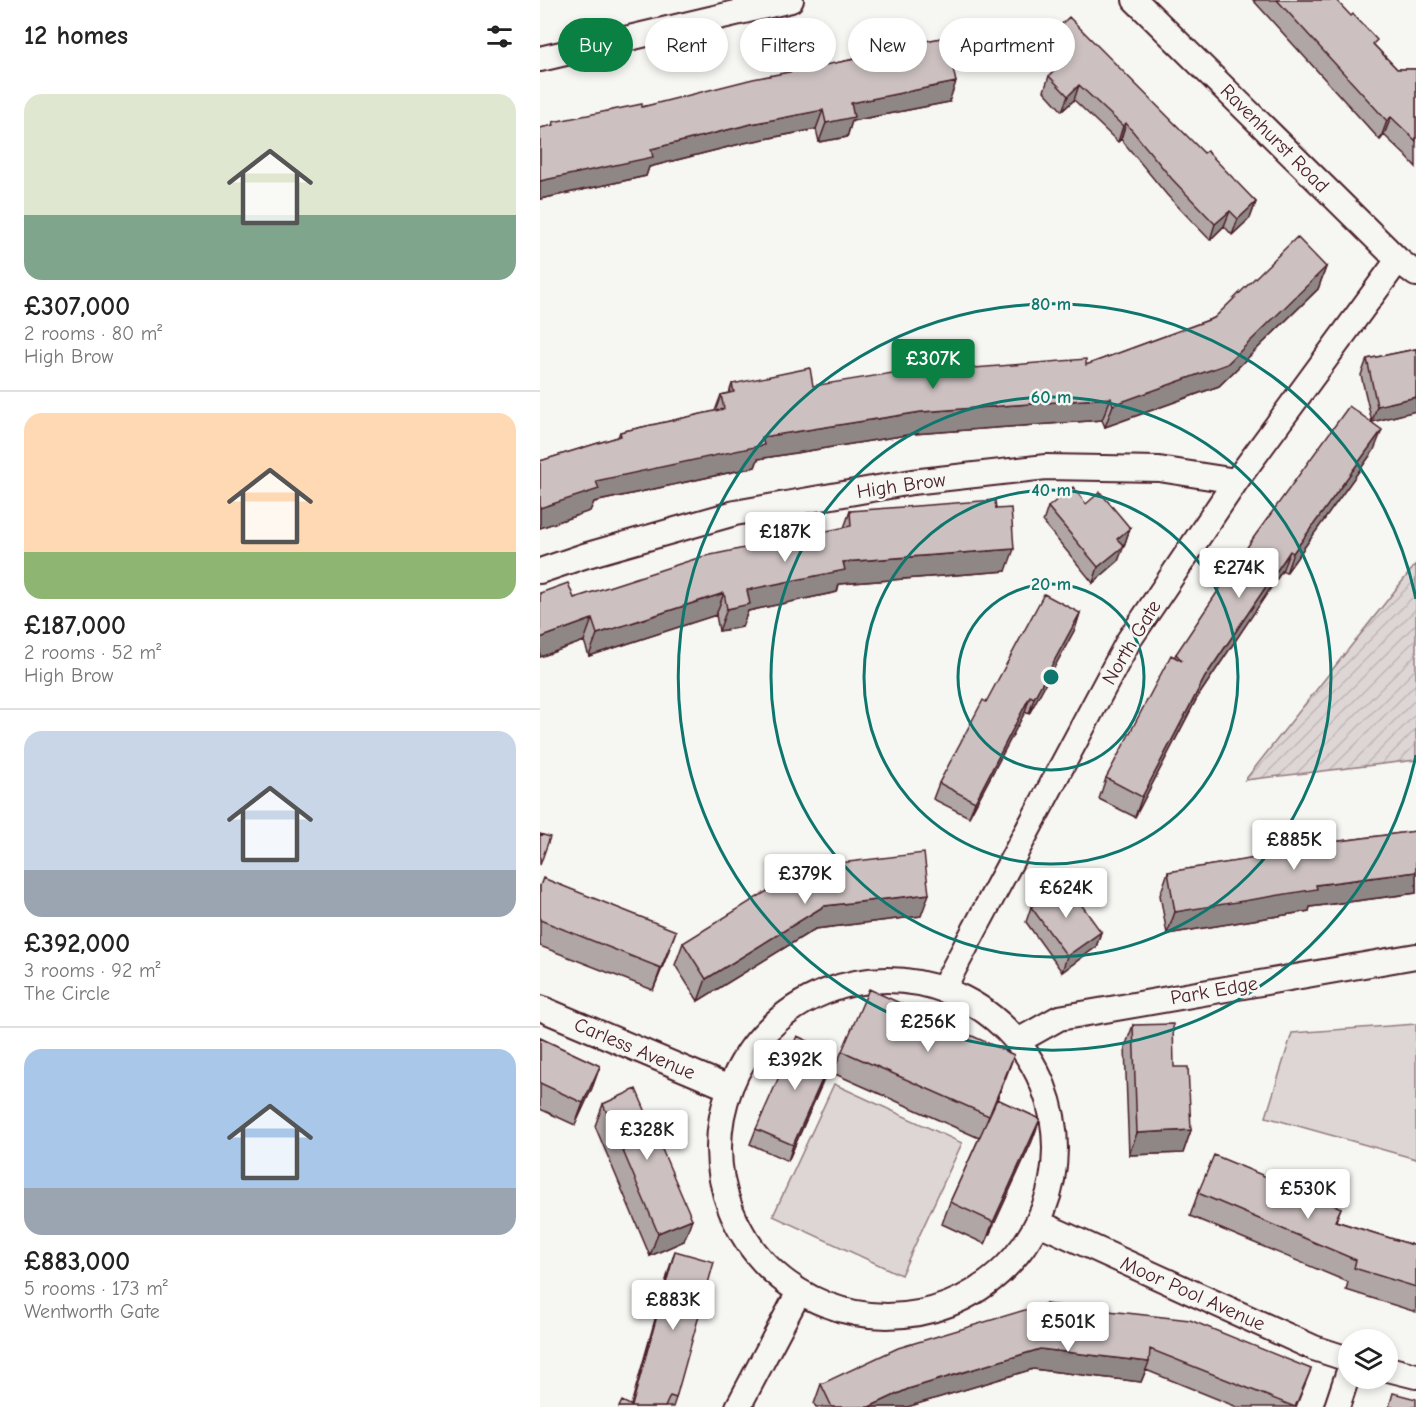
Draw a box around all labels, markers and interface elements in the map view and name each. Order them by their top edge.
chip: Buy [558,18,633,72]
chip: Rent [645,18,728,72]
chip: Filters [740,18,836,72]
chip: New [848,18,927,72]
chip: Apartment [939,18,1075,72]
icon: filters [483,20,516,53]
text: 12 homes [24,21,128,51]
street label: Ravenhurst Road [1216,79,1334,197]
icon: home [216,133,324,241]
text: £307,000 [24,292,130,322]
text: 80 m [1031,294,1071,315]
text: 2 rooms · 80 m² [24,322,162,345]
pin: £307K [891,339,975,390]
text: High Brow [24,345,113,368]
text: £307K [906,347,960,370]
text: 60 m [1031,387,1071,408]
icon: home [216,452,324,560]
street label: High Brow [855,468,947,503]
text: 40 m [1031,480,1071,501]
pin: £187K [743,512,827,563]
text: £187K [759,520,811,543]
pin: £274K [1197,548,1281,599]
text: £274K [1214,556,1264,579]
text: 20 m [1031,574,1071,595]
street label: North Gate [1097,596,1166,689]
text: £187,000 [24,611,126,641]
text: 2 rooms · 52 m² [24,641,161,664]
text: High Brow [24,664,113,687]
centre of rings [1041,667,1061,687]
icon: home [216,770,324,878]
pin: £885K [1252,820,1336,871]
text: £885K [1266,828,1322,851]
pin: £379K [763,854,847,905]
text: £379K [778,862,832,885]
pin: £624K [1024,868,1108,919]
text: £624K [1039,876,1093,899]
text: £392,000 [24,929,130,959]
text: 3 rooms · 92 m² [24,959,161,982]
street label: Park Edge [1169,972,1260,1009]
text: The Circle [24,982,110,1005]
pin: £256K [886,1002,970,1053]
text: £256K [900,1010,956,1033]
street label: Carless Avenue [571,1013,699,1084]
pin: £392K [753,1040,837,1091]
text: £392K [768,1048,822,1071]
icon: home [216,1088,324,1196]
pin: £328K [605,1110,689,1161]
text: £328K [620,1118,674,1141]
pin: £530K [1266,1169,1350,1220]
text: £530K [1280,1177,1336,1200]
text: £883,000 [24,1247,130,1277]
street label: Moor Pool Avenue [1117,1251,1269,1336]
text: 5 rooms · 173 m² [24,1277,168,1300]
pin: £883K [631,1280,715,1331]
text: £883K [646,1288,700,1311]
text: Wentworth Gate [24,1300,160,1323]
pin: £501K [1026,1302,1110,1353]
text: £501K [1041,1310,1095,1333]
map controls [1338,1329,1398,1389]
button: layers [1338,1329,1398,1389]

